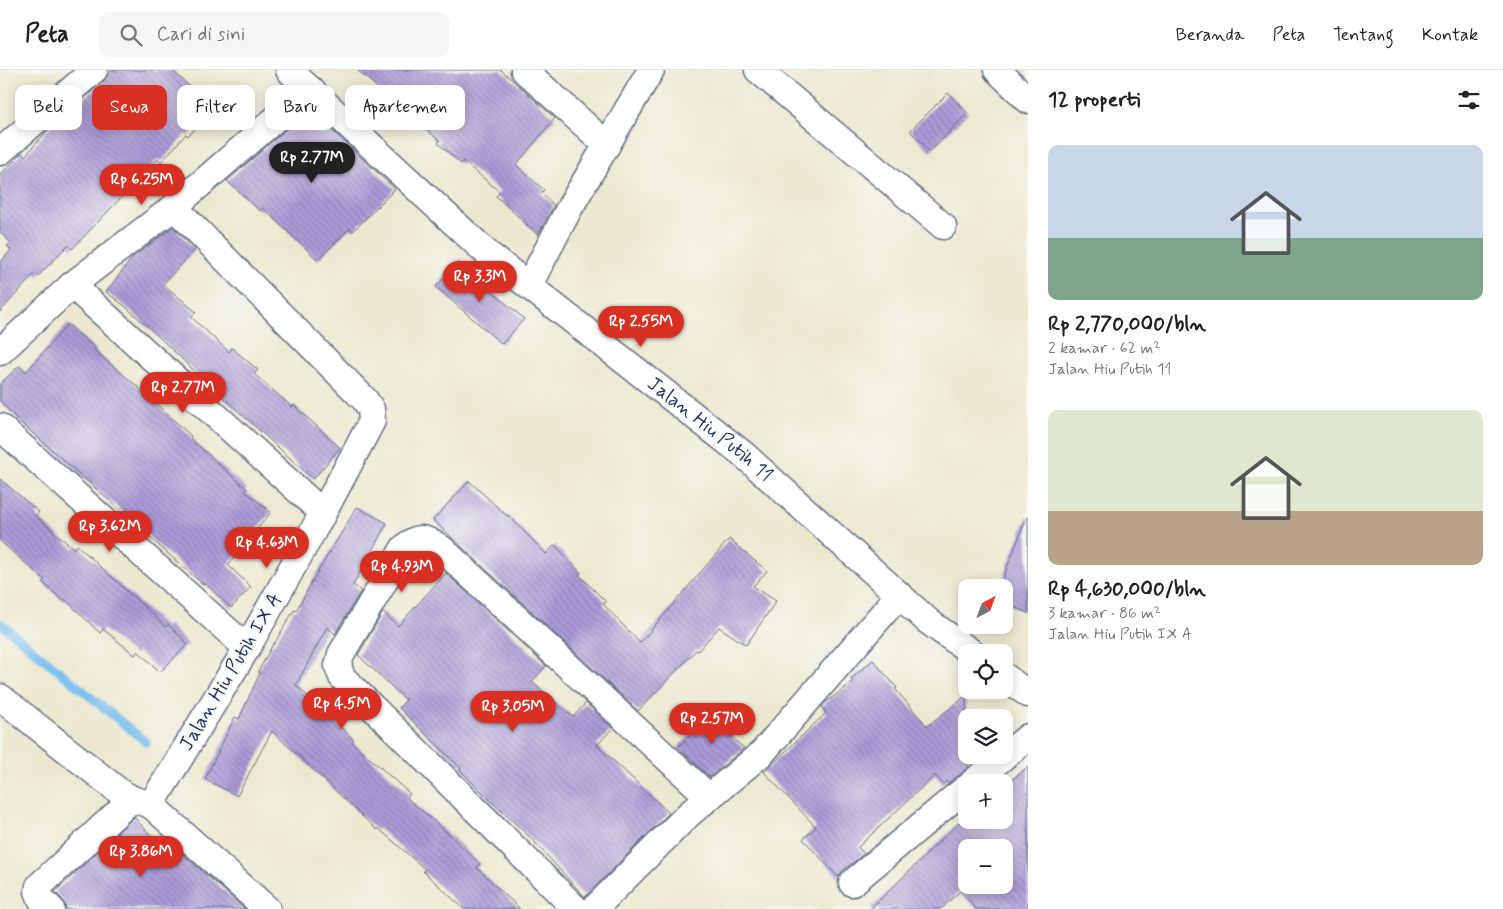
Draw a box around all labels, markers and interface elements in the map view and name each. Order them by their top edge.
search box [99,12,449,57]
text: Peta [25,19,69,50]
icon: search [117,21,145,49]
text: Cari di sini [157,22,245,47]
text: Beranda [1175,23,1244,47]
text: Peta [1272,23,1305,47]
text: Tentang [1333,23,1394,47]
text: Kontak [1422,23,1478,47]
chip: Beli [15,85,82,130]
chip: Sewa [92,85,167,130]
chip: Filter [177,85,255,130]
chip: Baru [265,85,335,130]
chip: Apartemen [345,85,465,130]
text: 12 properti [1048,86,1140,114]
icon: filters [1455,86,1483,114]
pin: Rp 2.77M [260,142,364,184]
text: Rp 2.77M [280,147,344,168]
pin: Rp 6.25M [90,164,194,206]
text: Rp 6.25M [111,169,173,190]
icon: home [1221,178,1311,268]
pin: Rp 3.3M [434,260,526,303]
text: Rp 3.3M [454,266,506,287]
pin: Rp 2.55M [589,306,693,348]
text: Rp 2,770,000/bln [1048,310,1206,338]
text: Rp 2.55M [609,311,673,332]
text: 2 kamar · 62 m² [1048,338,1160,359]
text: Jalan Hiu Putih 11 [1048,359,1171,380]
street label: Jalan Hiu Putih 11 [642,370,779,488]
pin: Rp 2.77M [131,372,235,414]
text: Rp 2.77M [151,377,215,398]
icon: home [1221,443,1311,533]
pin: Rp 3.62M [58,510,162,553]
text: Rp 3.62M [79,516,141,537]
pin: Rp 4.63M [215,526,319,569]
text: Rp 4.63M [236,532,298,553]
pin: Rp 4.93M [350,550,454,593]
text: Rp 4.93M [371,556,433,577]
text: Rp 4,630,000/bln [1048,575,1206,603]
north arrow [958,579,1012,634]
map controls [958,579,1013,894]
street label: Jalan Hiu Putih IX A [173,588,289,756]
text: 3 kamar · 86 m² [1048,603,1161,624]
text: Jalan Hiu Putih IX A [1048,624,1192,645]
button: locate [958,644,1013,699]
pin: Rp 4.5M [296,688,388,730]
pin: Rp 3.05M [461,690,565,733]
text: Rp 4.5M [314,693,370,714]
text: Rp 3.05M [482,696,544,717]
pin: Rp 2.57M [660,702,764,745]
text: Rp 2.57M [680,708,744,729]
button: layers [958,709,1013,764]
button: + [958,774,1013,829]
pin: Rp 3.86M [89,836,193,878]
button: − [958,839,1013,894]
text: Rp 3.86M [109,841,173,862]

